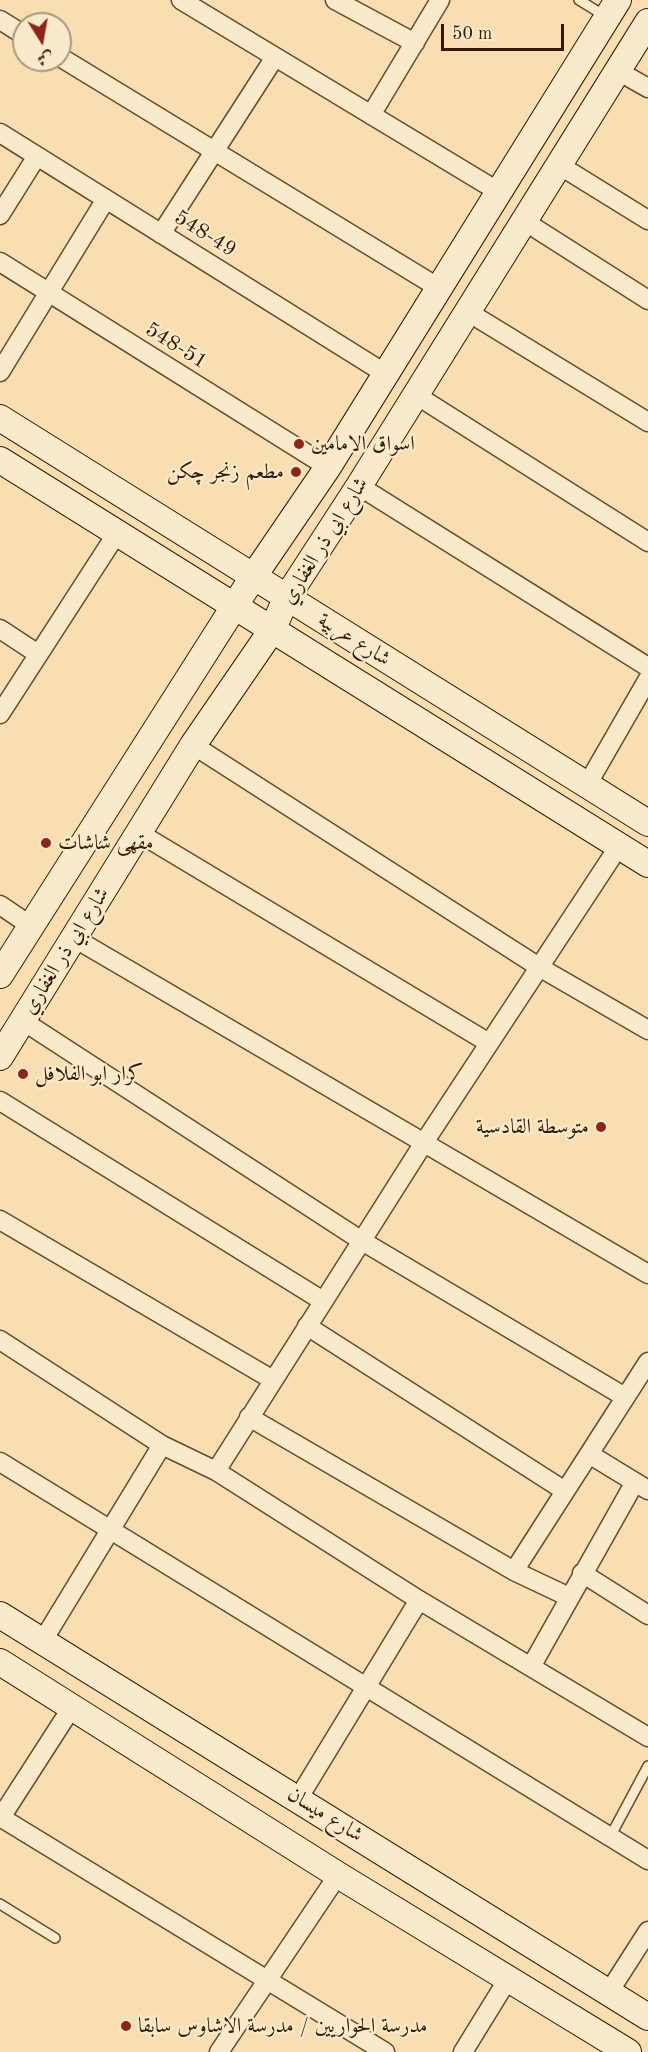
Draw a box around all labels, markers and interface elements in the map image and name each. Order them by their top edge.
north arrow [12,12,72,72]
scale bar [444,12,567,50]
text: 50 m [452,25,492,43]
text: ش [36,48,54,67]
street label: 548-49 [169,205,241,263]
street label: 548-51 [140,317,212,375]
place label: اسواق الامامين [311,431,415,457]
marker: اسواق الامامين [292,437,306,451]
place label: مطعم زنجر چكن [167,459,284,485]
marker: مطعم زنجر چكن [289,465,303,479]
street label: شارع ابي ذر الغفاري [276,473,374,609]
street label: شارع عربية [313,608,395,672]
place label: مقهى شاشات [58,830,153,856]
marker: مقهى شاشات [39,836,53,850]
street label: شارع ابي ذر الغفاري [17,883,115,1019]
place label: كرار ابو الفلافل [35,1061,144,1087]
marker: كرار ابو الفلافل [16,1067,30,1081]
place label: متوسطة القادسية [476,1114,589,1140]
marker: متوسطة القادسية [594,1120,608,1134]
street label: شارع ميسان [283,1782,367,1848]
place label: مدرسة الحواريين / مدرسة الاشاوس سابقا [138,2013,427,2039]
marker: مدرسة الحواريين / مدرسة الاشاوس سابقا [119,2019,133,2033]

